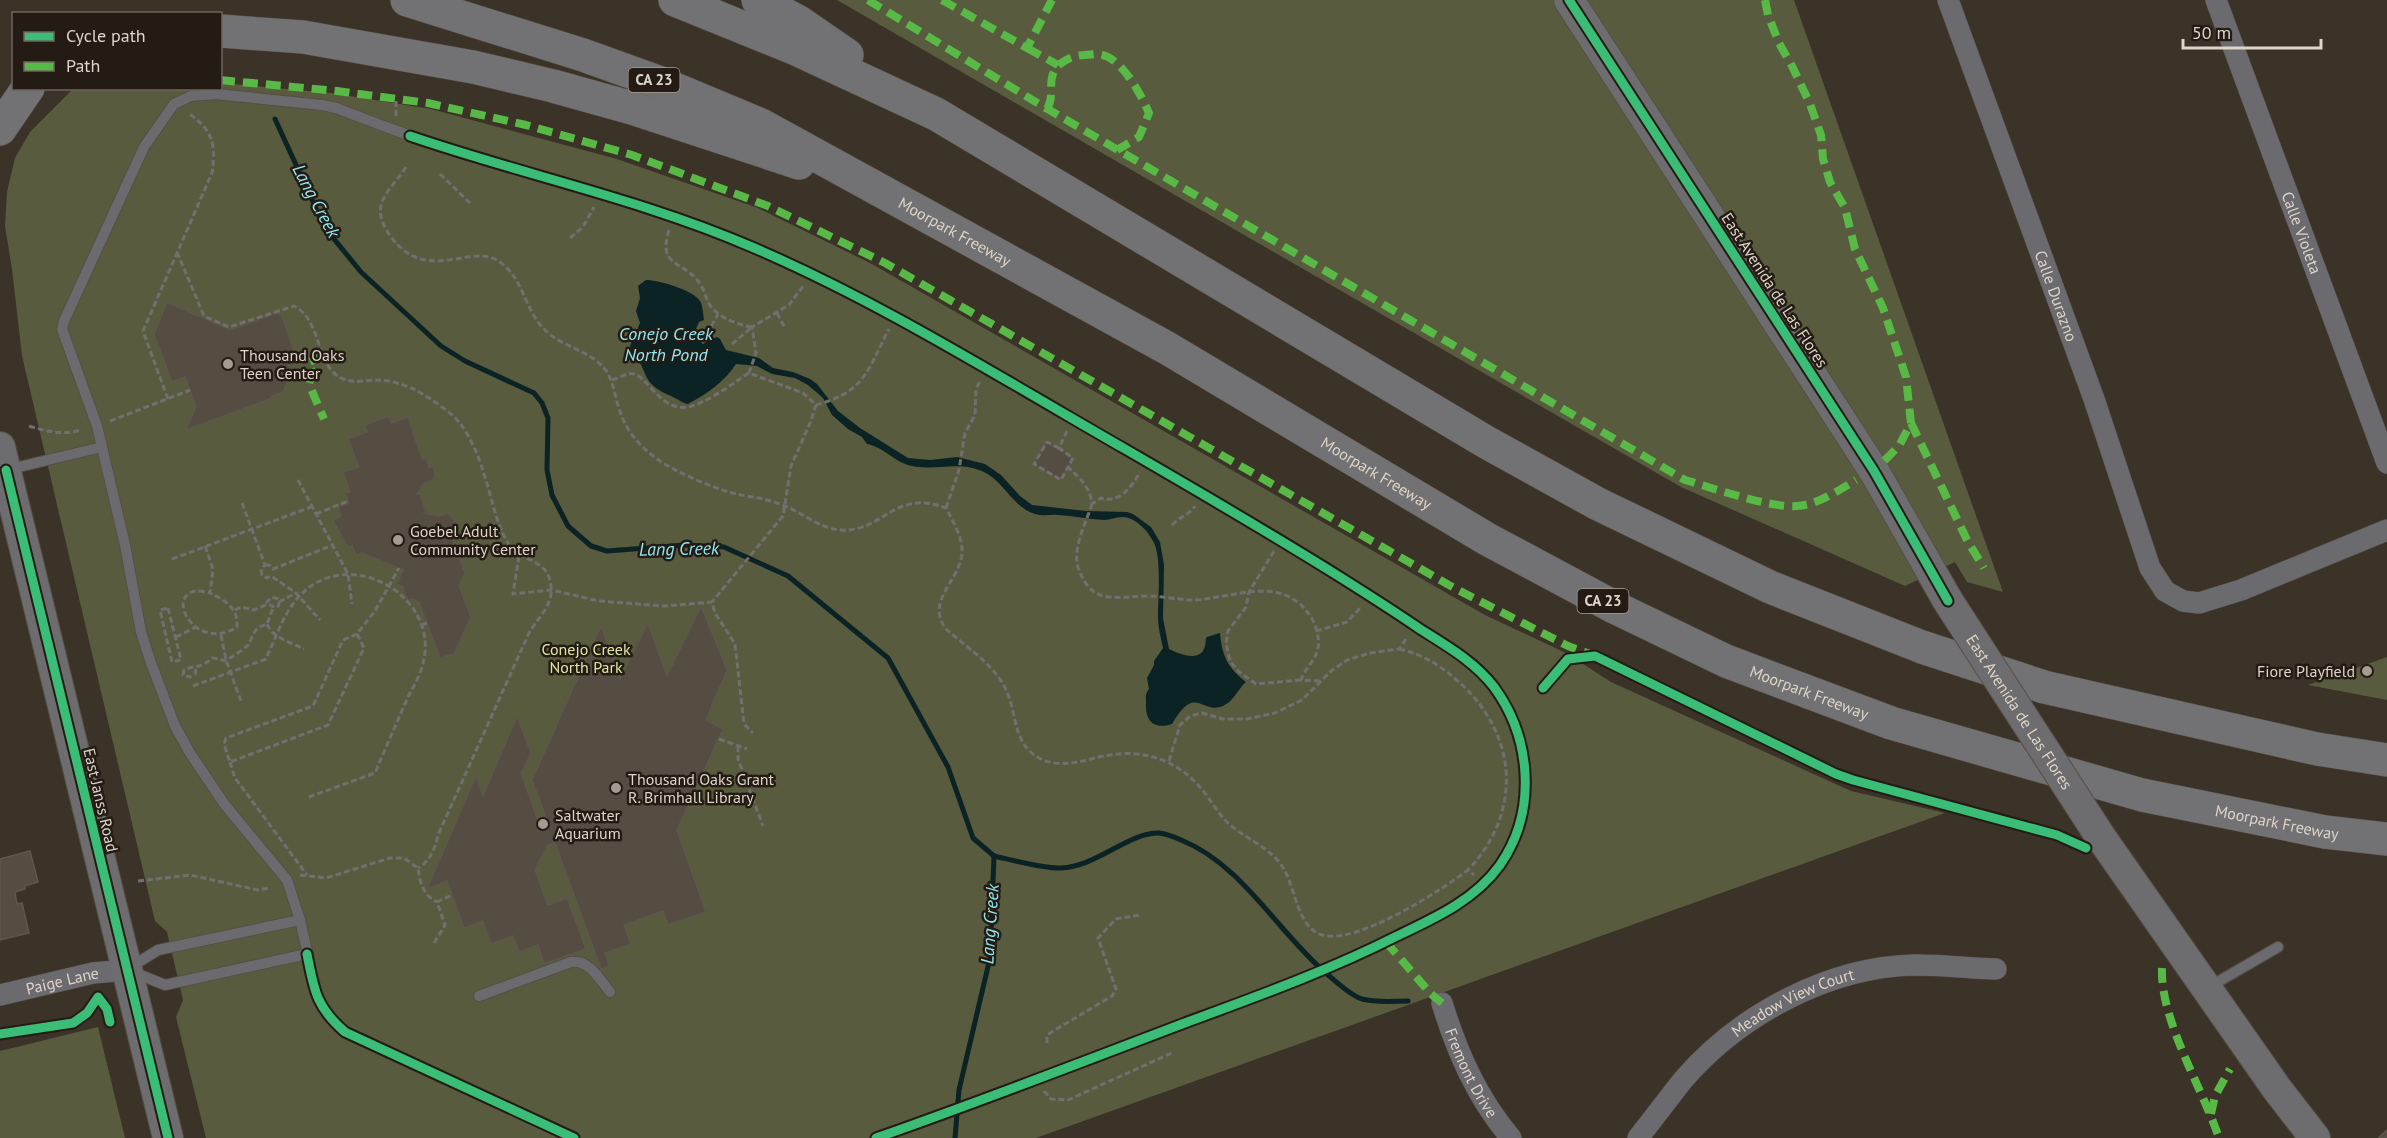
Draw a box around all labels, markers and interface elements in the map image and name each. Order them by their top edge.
legend [12,12,222,90]
scale bar [2183,12,2321,50]
text: 50 m [2192,21,2231,44]
text: Cycle path [66,24,146,47]
text: Path [66,54,100,77]
road number: CA 23 [628,68,680,92]
water label: Lang Creek [287,160,346,242]
street label: Calle Violeta [2278,189,2326,277]
street label: Moorpark Freeway [895,193,1015,271]
street label: East Avenida de Las Flores [1717,209,1833,371]
street label: Calle Durazno [2030,247,2082,344]
water label: Conejo Creek North Pond [619,322,714,366]
place label: Thousand Oaks Teen Center [240,345,345,383]
marker: Thousand Oaks Teen Center [221,357,235,371]
street label: Moorpark Freeway [1318,432,1436,514]
place label: Goebel Adult Community Center [410,521,536,559]
marker: Goebel Adult Community Center [391,533,405,547]
water label: Lang Creek [639,536,720,561]
road number: CA 23 [1578,589,1628,613]
street label: East Avenida de Las Flores [1962,631,2077,793]
park label: Conejo Creek North Park [541,639,631,677]
street label: Moorpark Freeway [1747,661,1872,724]
place label: Fiore Playfield [2257,661,2355,681]
marker: Fiore Playfield [2360,664,2374,678]
street label: East Janss Road [79,746,123,854]
place label: Thousand Oaks Grant R. Brimhall Library [628,769,775,807]
marker: Thousand Oaks Grant R. Brimhall Library [609,781,623,795]
street label: Moorpark Freeway [2213,800,2340,844]
place label: Saltwater Aquarium [555,805,621,843]
marker: Saltwater Aquarium [536,817,550,831]
water label: Lang Creek [975,882,1004,965]
street label: Paige Lane [24,963,100,999]
street label: Meadow View Court [1727,964,1857,1041]
street label: Fremont Drive [1441,1025,1502,1122]

